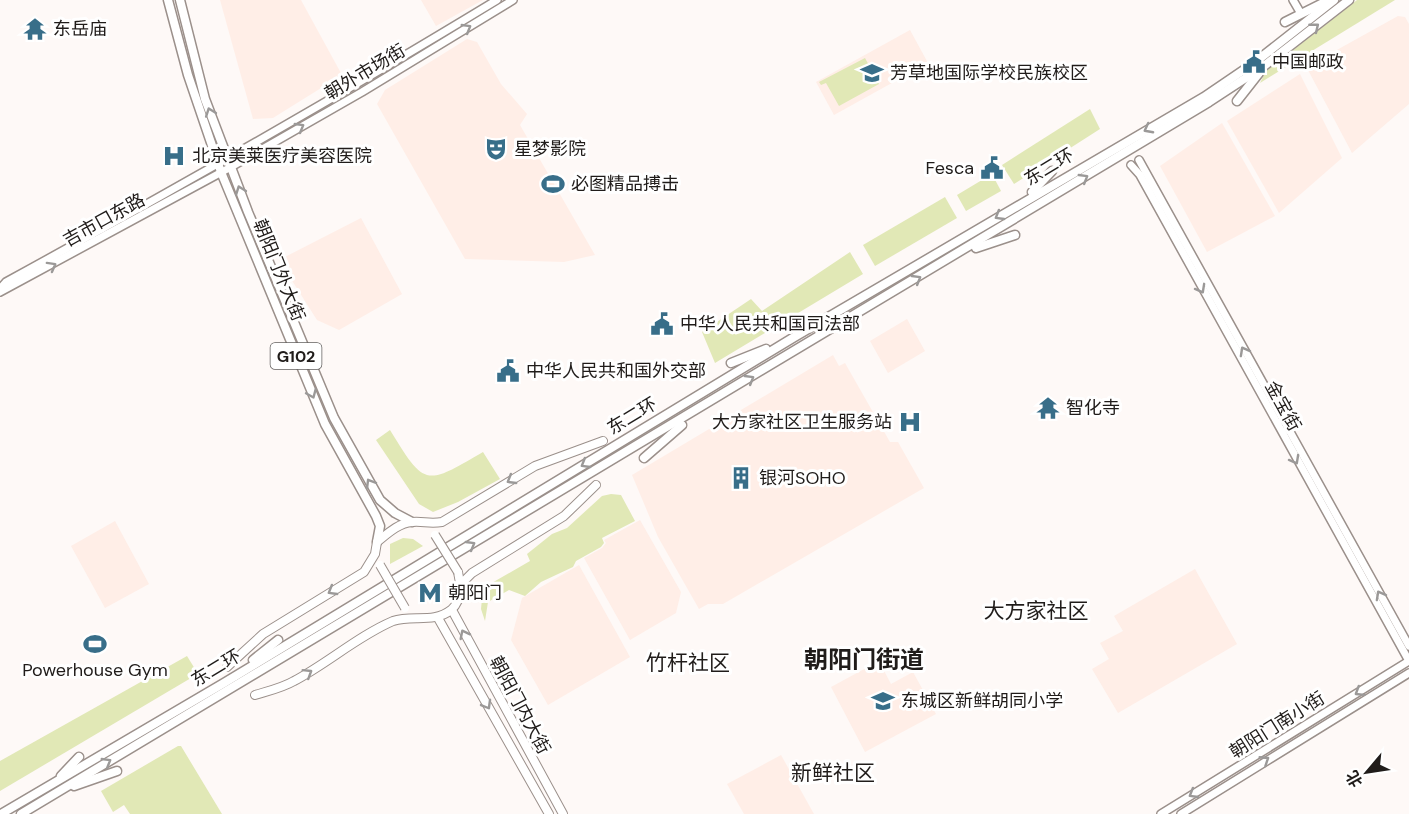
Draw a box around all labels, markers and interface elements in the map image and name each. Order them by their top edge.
temple icon: 东岳庙 [22,16,48,42]
place label: 东岳庙 [53,17,107,41]
one-way arrow [1308,23,1319,34]
one-way arrow [461,24,472,35]
street label: 朝外市场街 [320,39,410,105]
public building icon: 中国邮政 [1241,49,1267,75]
place label: 中国邮政 [1272,50,1344,74]
school or university icon: 芳草地国际学校民族校区 [859,60,885,86]
place label: 芳草地国际学校民族校区 [890,61,1088,85]
one-way arrow [205,107,218,118]
one-way arrow [1144,122,1154,133]
one-way arrow [294,123,304,135]
theatre icon: 星梦影院 [483,136,509,162]
place label: 星梦影院 [514,137,586,161]
hospital icon: 北京美莱医疗美容医院 [161,143,187,169]
street label: 东二环 [1020,143,1078,191]
place label: 北京美莱医疗美容医院 [192,144,372,168]
public building icon: Fesca [979,155,1005,181]
place label: Fesca [925,156,974,180]
sports icon: 必图精品搏击 [540,171,566,197]
place label: 必图精品搏击 [571,172,679,196]
one-way arrow [1078,174,1088,186]
one-way arrow [235,185,247,196]
street label: 吉市口东路 [59,188,149,252]
one-way arrow [995,208,1005,220]
street label: 朝阳门外大街 [248,215,310,325]
one-way arrow [46,261,56,273]
one-way arrow [911,274,921,286]
one-way arrow [1194,283,1205,293]
public building icon: 中华人民共和国司法部 [649,311,675,337]
place label: 中华人民共和国司法部 [680,312,860,336]
road number: G102 [270,343,322,369]
one-way arrow [1240,347,1252,357]
public building icon: 中华人民共和国外交部 [495,358,521,384]
place label: 中华人民共和国外交部 [526,359,706,383]
one-way arrow [744,375,754,387]
street label: 金宝街 [1259,377,1307,435]
one-way arrow [305,388,317,399]
street label: 东二环 [603,392,661,440]
temple icon: 智化寺 [1035,395,1061,421]
place label: 智化寺 [1066,396,1120,420]
hospital icon: 大方家社区卫生服务站 [897,409,923,435]
place label: 大方家社区卫生服务站 [712,410,892,434]
one-way arrow [1288,453,1299,464]
one-way arrow [581,456,591,468]
building icon: 银河SOHO [728,465,754,491]
place label: 银河SOHO [759,466,846,490]
one-way arrow [507,472,517,484]
one-way arrow [365,479,377,489]
one-way arrow [465,540,475,552]
metro station icon: 朝阳门 [417,580,443,606]
place label: 朝阳门 [448,581,502,605]
one-way arrow [328,584,338,596]
one-way arrow [1376,591,1388,601]
district label: 大方家社区 [984,597,1089,625]
one-way arrow [460,629,472,640]
sports icon: Powerhouse Gym [82,631,108,657]
street label: 东二环 [187,644,245,692]
district label: 朝阳门街道 [804,644,924,675]
district label: 竹杆社区 [646,649,730,677]
street label: 朝阳门内大街 [484,652,556,758]
place label: Powerhouse Gym [22,658,168,682]
one-way arrow [302,668,312,680]
one-way arrow [1355,685,1366,696]
street label: 朝阳门南小街 [1225,686,1329,764]
school or university icon: 东城区新鲜胡同小学 [870,688,896,714]
place label: 东城区新鲜胡同小学 [901,689,1063,713]
one-way arrow [479,699,491,709]
north arrow [1337,742,1397,802]
one-way arrow [1259,756,1270,767]
one-way arrow [101,758,111,769]
district label: 新鲜社区 [791,759,875,787]
text: 北 [1341,767,1367,791]
one-way arrow [1189,787,1199,799]

